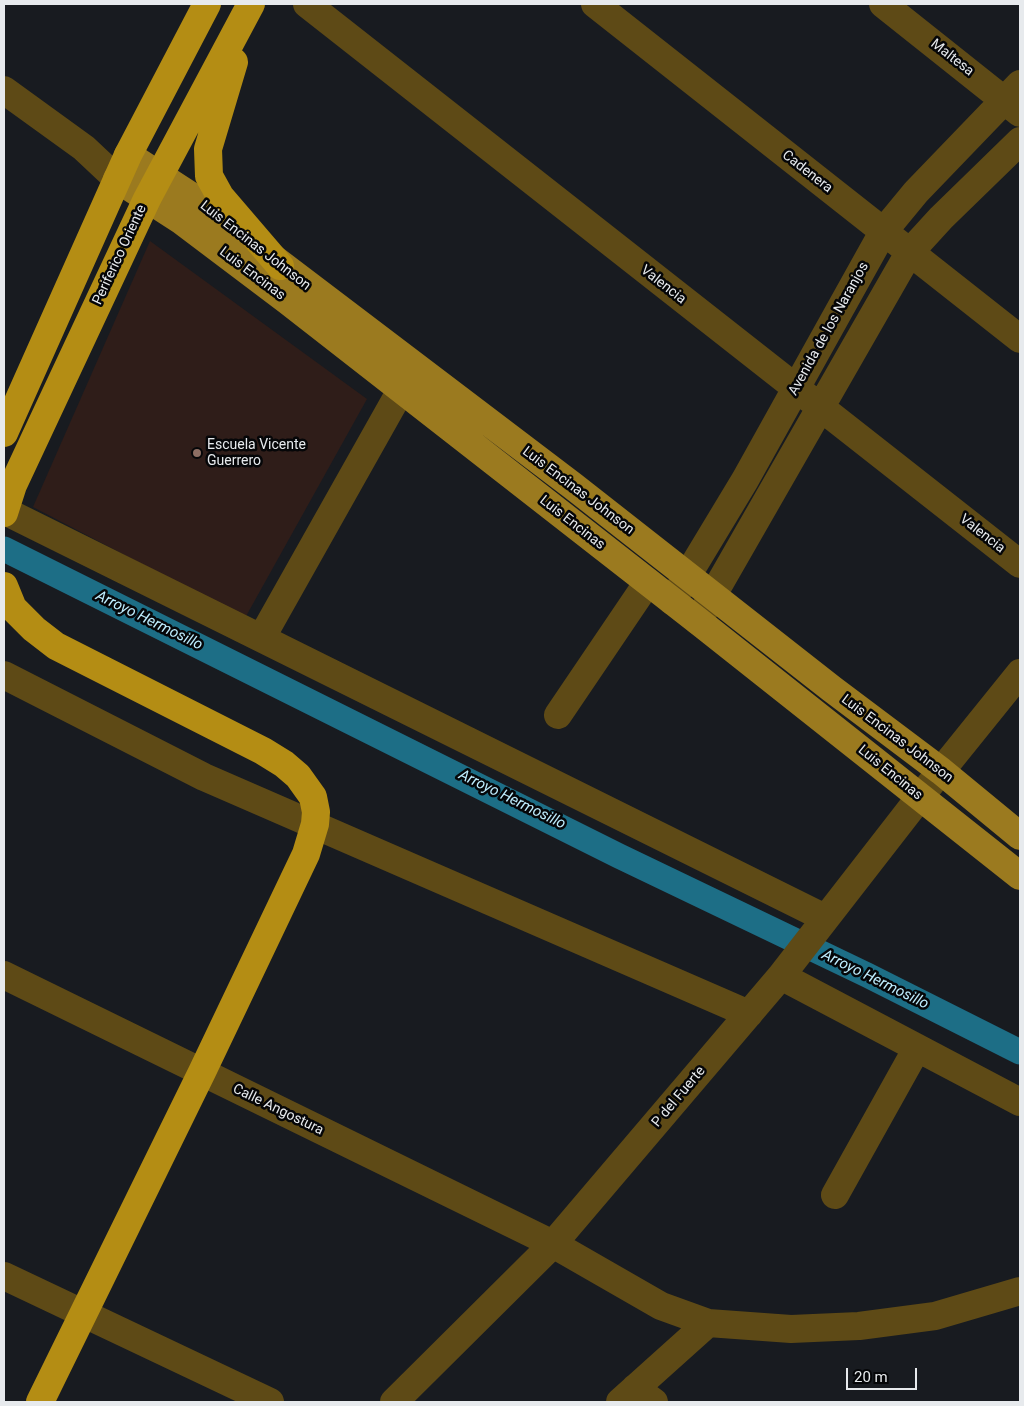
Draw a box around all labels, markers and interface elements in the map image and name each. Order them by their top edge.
street label: Maltesa [927,36,977,80]
street label: Cadenera [778,147,836,197]
street label: Luis Encinas Johnson [196,198,314,294]
street label: Periferico Oriente [89,202,151,308]
street label: Luis Encinas [216,244,288,304]
street label: Avenida de los Naranjos [785,259,873,399]
street label: Valencia [637,262,689,308]
place label: Escuela Vicente Guerrero [207,437,306,470]
street label: Luis Encinas Johnson [519,443,637,539]
marker: Escuela Vicente Guerrero [191,447,203,459]
street label: Luis Encinas [536,492,608,554]
street label: Valencia [956,511,1008,557]
water label: Arroyo Hermosillo [93,587,205,655]
street label: Luis Encinas Johnson [838,691,956,787]
street label: Luis Encinas [854,742,926,804]
water label: Arroyo Hermosillo [456,766,568,834]
water label: Arroyo Hermosillo [819,946,931,1014]
street label: P del Fuerte [649,1063,709,1131]
street label: Calle Angostura [230,1081,326,1139]
scale bar [849,1358,920,1390]
text: 20 m [854,1368,888,1386]

